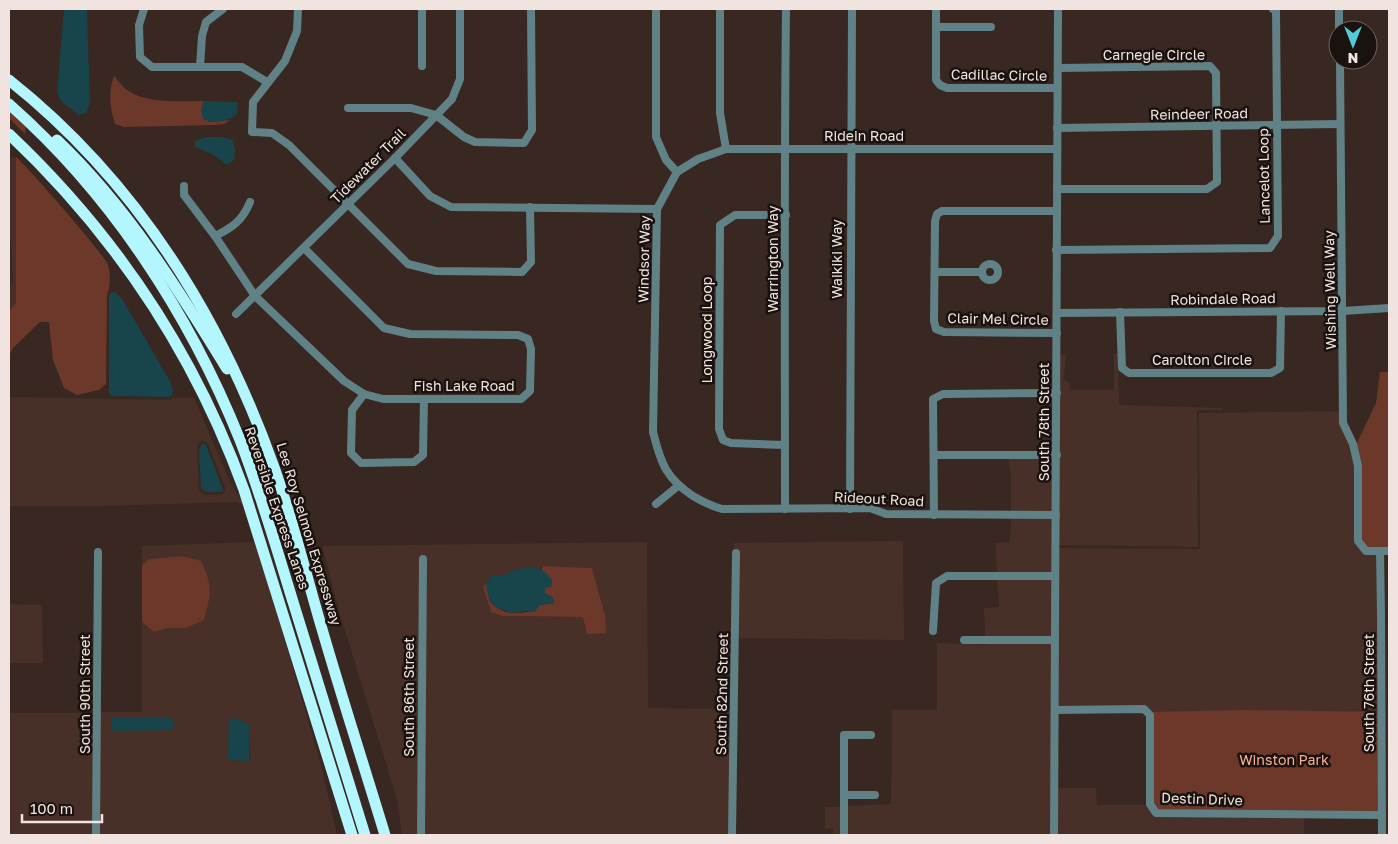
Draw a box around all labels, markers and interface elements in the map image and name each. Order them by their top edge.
north arrow [1328,20,1378,70]
street label: Carnegie Circle [1103,46,1205,63]
text: N [1348,50,1358,67]
street label: Cadillac Circle [951,65,1047,84]
street label: Reindeer Road [1150,104,1248,123]
street label: Tidewater Trail [326,124,409,207]
street label: Ridein Road [824,127,904,144]
street label: Lancelot Loop [1254,128,1273,224]
street label: Warrington Way [764,205,781,313]
street label: Windsor Way [634,215,653,303]
street label: Waikiki Way [828,219,845,299]
street label: Wishing Well Way [1320,230,1339,350]
street label: Longwood Loop [698,277,715,383]
street label: Robindale Road [1170,289,1276,308]
street label: Clair Mel Circle [947,309,1049,328]
street label: Carolton Circle [1152,351,1252,368]
street label: South 78th Street [1035,363,1052,481]
street label: Fish Lake Road [413,377,515,394]
street label: Reversible Express Lanes [242,424,313,591]
street label: Lee Roy Selmon Expressway [273,440,346,628]
street label: Rideout Road [834,488,925,509]
street label: South 82nd Street [712,633,731,755]
street label: South 90th Street [76,634,93,754]
street label: South 76th Street [1360,634,1377,752]
street label: South 86th Street [400,637,417,757]
park label: Winston Park [1239,751,1329,768]
street label: Destin Drive [1161,789,1243,808]
scale bar [22,792,102,824]
text: 100 m [30,799,73,817]

